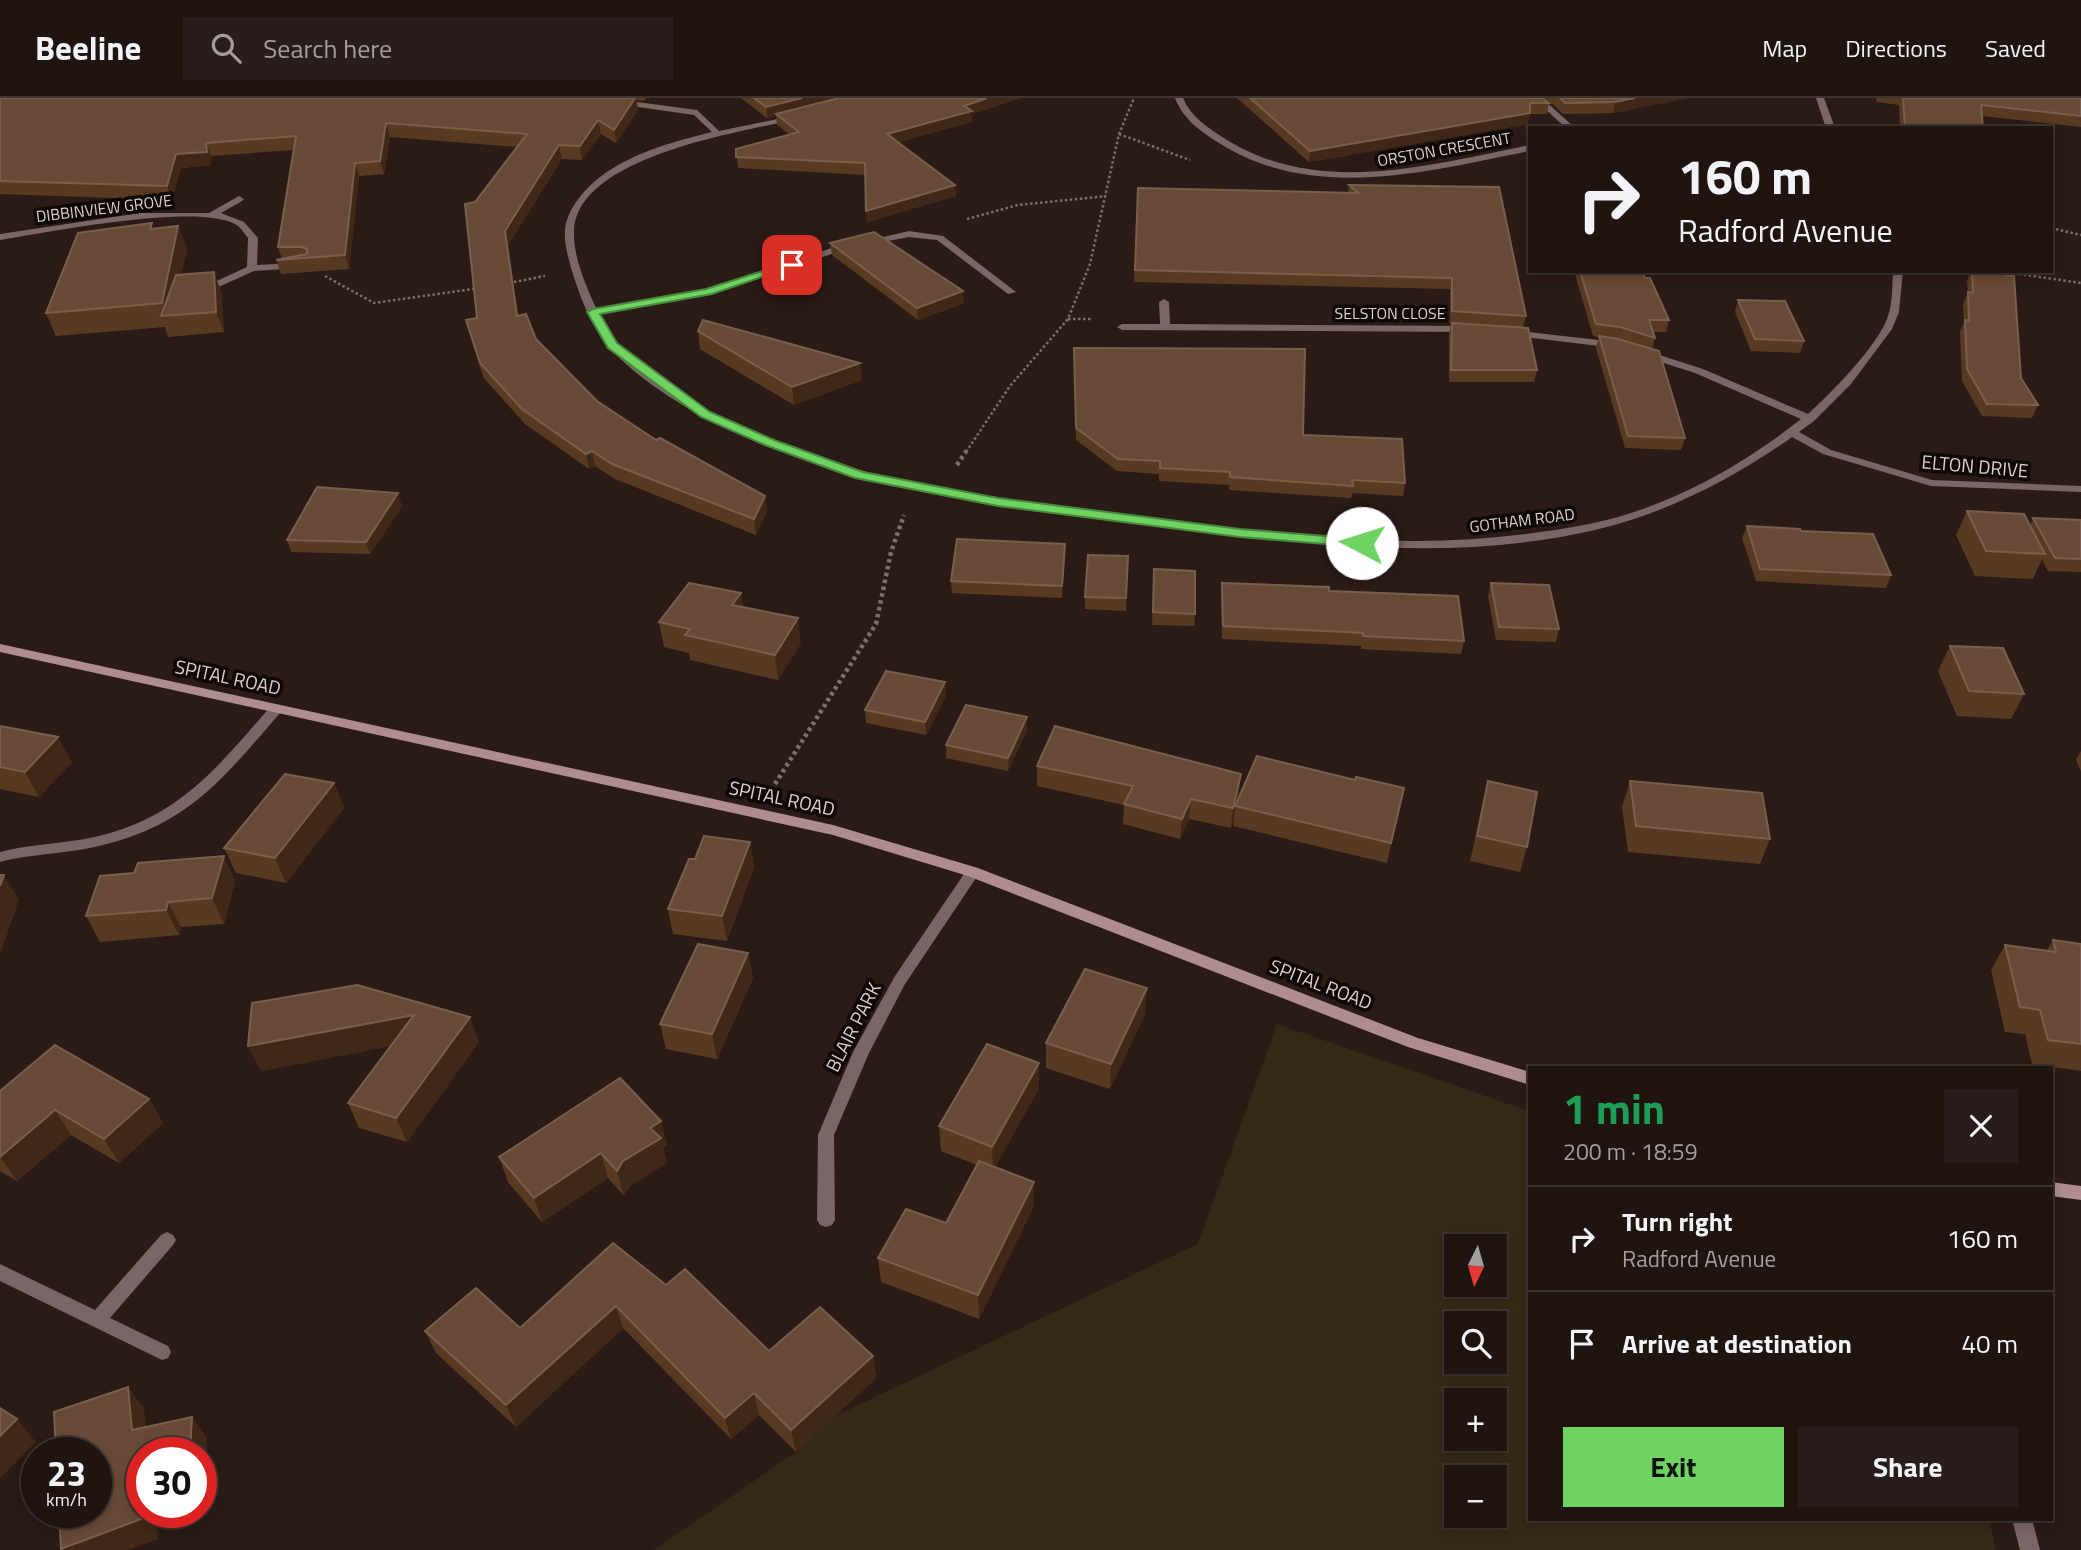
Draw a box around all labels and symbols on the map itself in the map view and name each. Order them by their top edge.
street label: ORSTON CRESCENT [1375,125,1513,173]
street label: DIBBINVIEW GROVE [35,188,173,228]
pin [762,235,822,295]
street label: SELSTON CLOSE [1335,301,1446,325]
street label: ELTON DRIVE [1920,446,2030,485]
street label: GOTHAM ROAD [1468,502,1576,538]
position arrow [1325,506,1399,580]
street label: SPITAL ROAD [172,651,284,702]
street label: SPITAL ROAD [726,772,838,823]
street label: SPITAL ROAD [1266,951,1377,1016]
street label: BLAIR PARK [818,977,888,1077]
north arrow [1444,1234,1507,1297]
speed limit sign: 30 [126,1437,217,1528]

